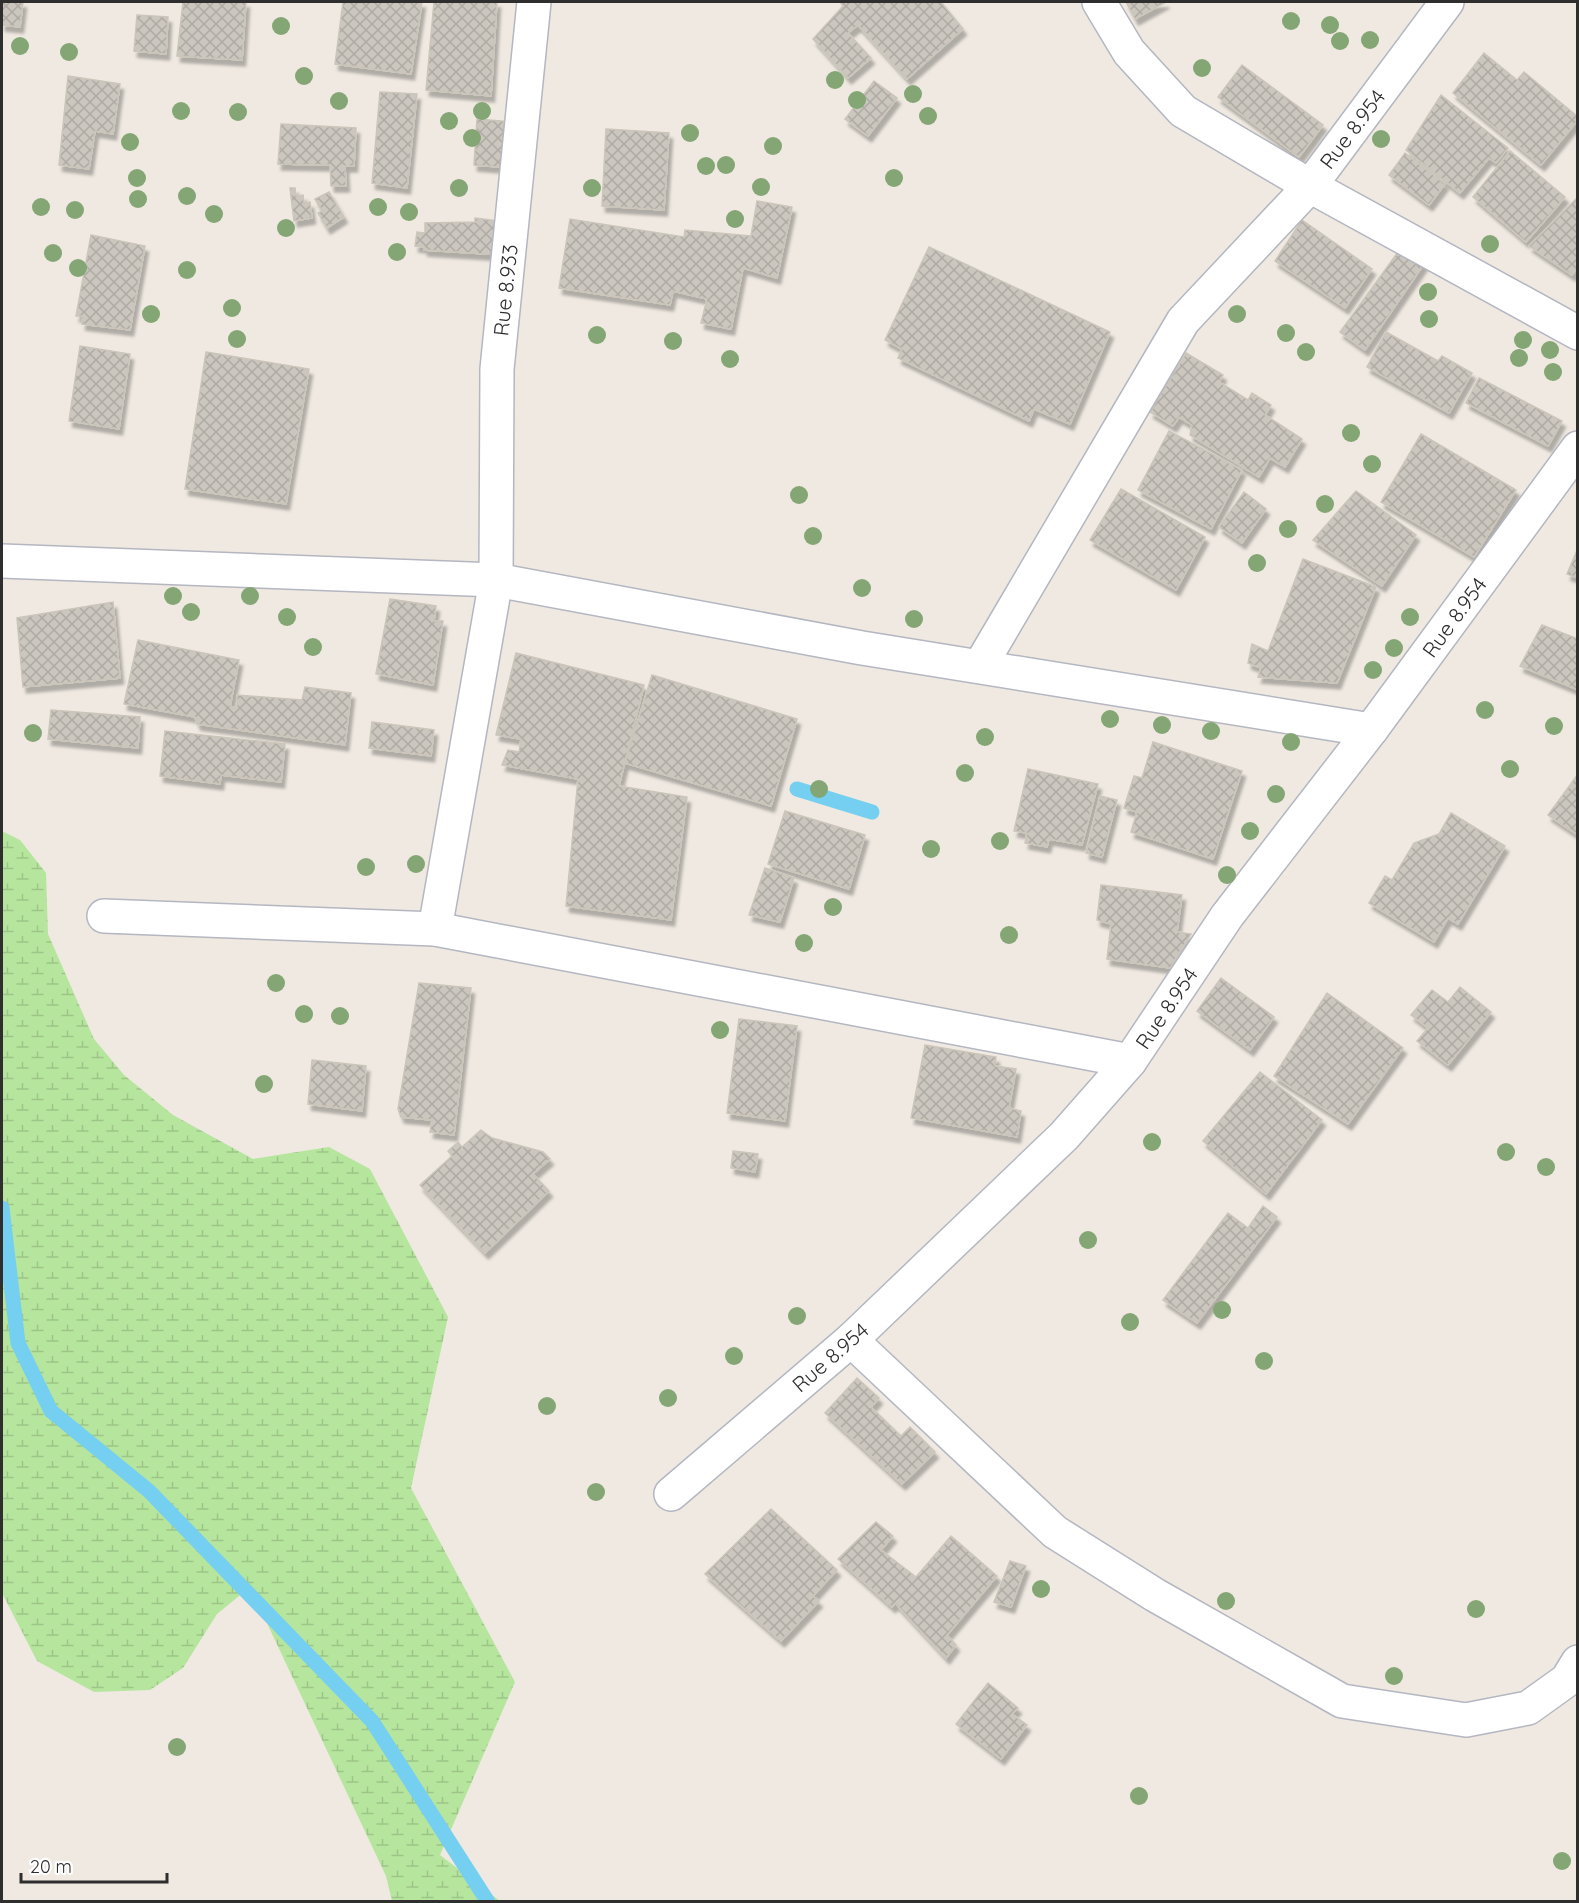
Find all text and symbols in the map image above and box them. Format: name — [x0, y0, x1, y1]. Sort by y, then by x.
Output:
street label: Rue 8.954 — [1314, 84, 1390, 174]
street label: Rue 8.933 — [487, 243, 523, 337]
street label: Rue 8.954 — [1416, 572, 1492, 662]
street label: Rue 8.954 — [1129, 962, 1203, 1054]
street label: Rue 8.954 — [786, 1317, 874, 1397]
scale bar — [21, 1846, 166, 1884]
text: 20 m — [30, 1855, 72, 1878]

